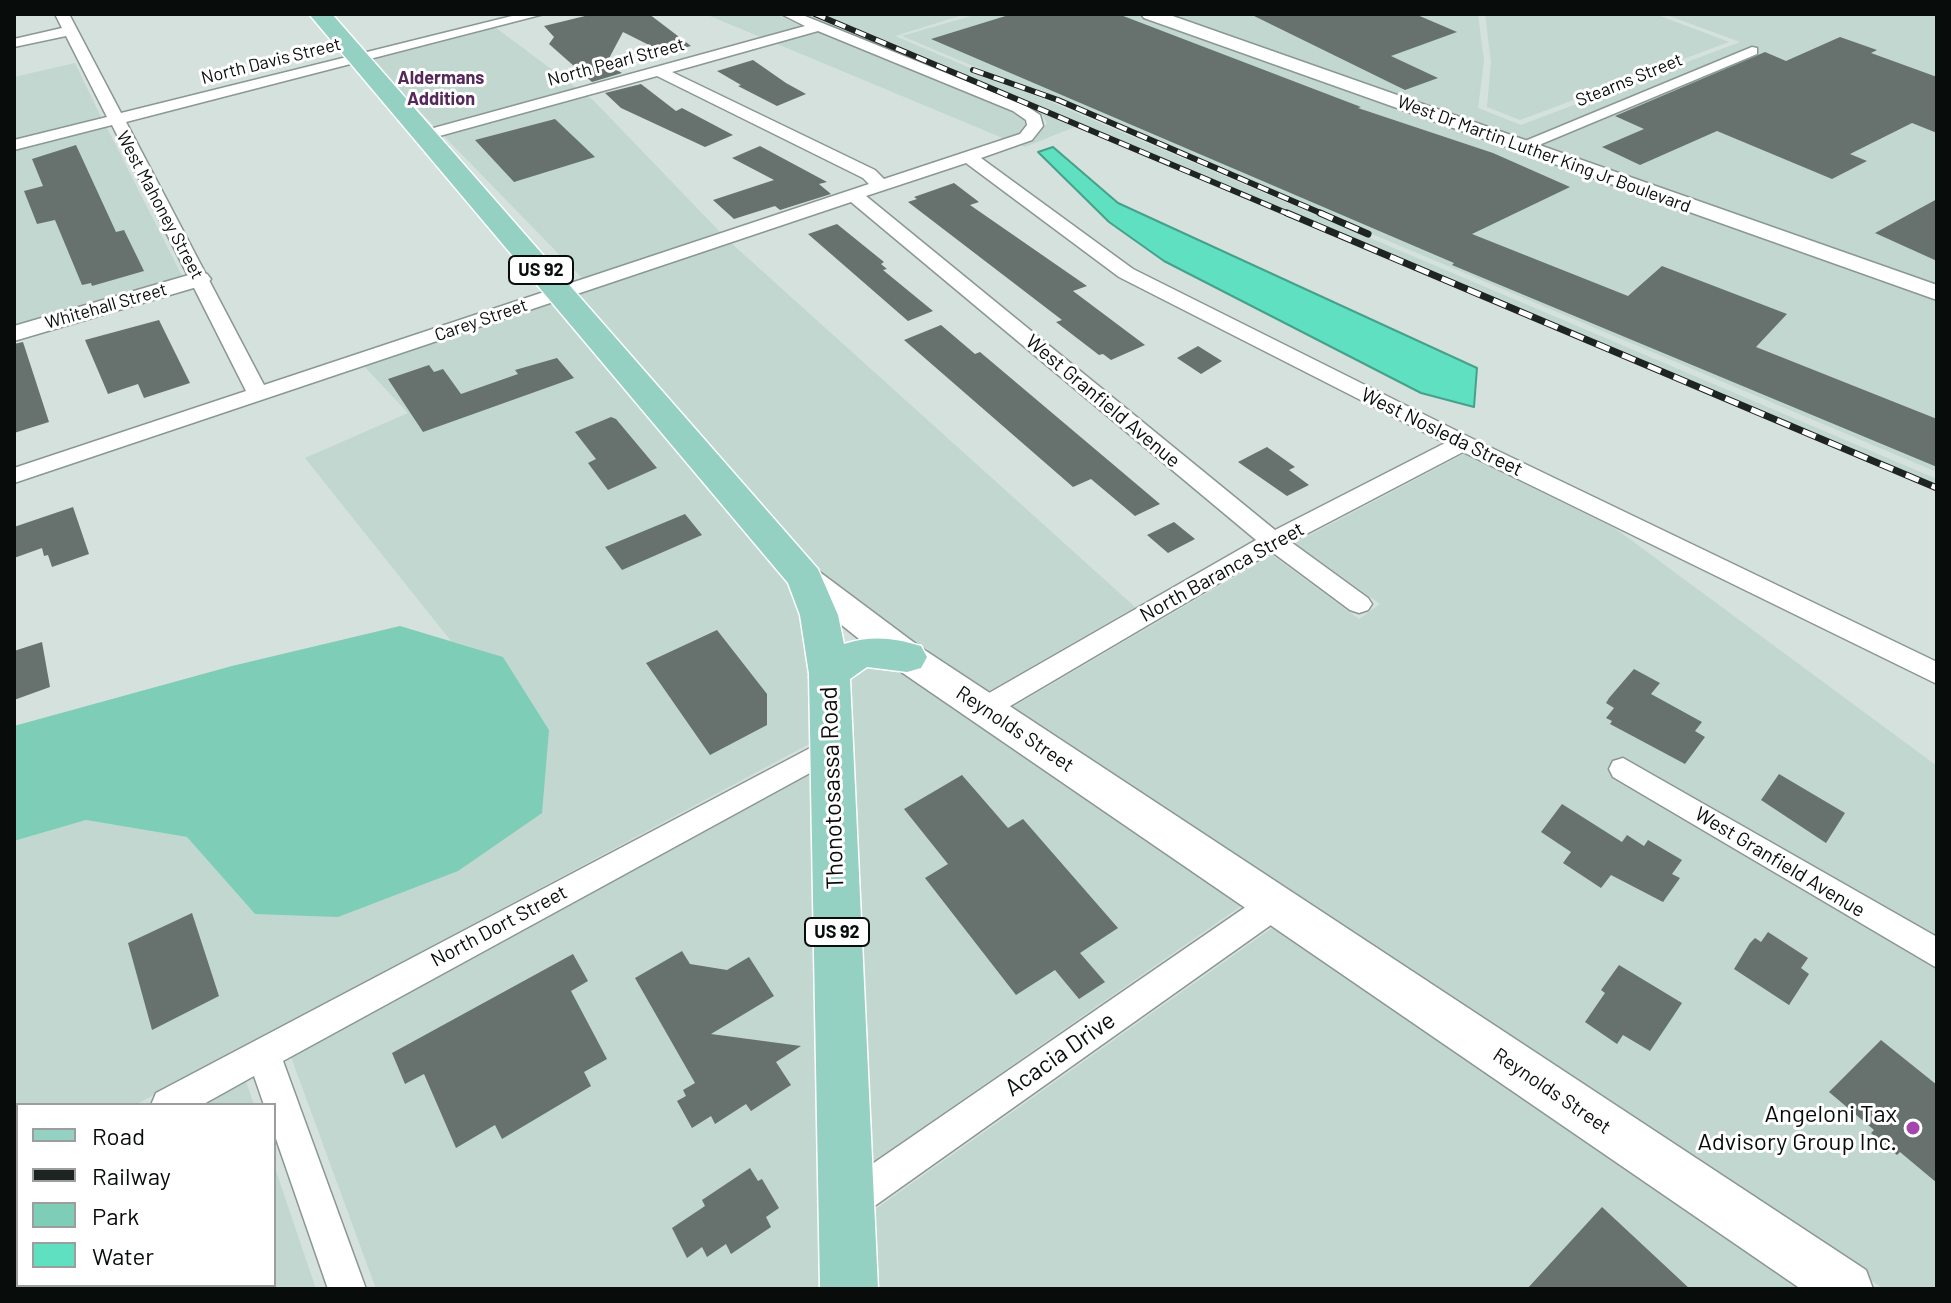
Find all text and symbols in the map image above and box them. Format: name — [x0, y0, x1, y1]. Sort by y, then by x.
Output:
street label: North Davis Street — [199, 33, 343, 89]
street label: North Pearl Street — [545, 33, 687, 91]
street label: Stearns Street — [1572, 49, 1686, 111]
district label: Aldermans Addition — [398, 67, 484, 110]
street label: West Dr Martin Luther King Jr Boulevard — [1394, 91, 1694, 217]
street label: West Mahoney Street — [112, 127, 208, 283]
road number: US 92 — [509, 256, 573, 284]
street label: Whitehall Street — [43, 278, 169, 334]
street label: Carey Street — [432, 294, 530, 346]
street label: West Granfield Avenue — [1021, 329, 1185, 473]
street label: West Nosleda Street — [1357, 382, 1527, 482]
street label: North Baranca Street — [1136, 517, 1308, 627]
street label: Reynolds Street — [951, 681, 1079, 777]
street label: Thonotosassa Road — [814, 686, 850, 890]
street label: West Granfield Avenue — [1690, 802, 1870, 922]
street label: North Dort Street — [427, 880, 571, 972]
road number: US 92 — [805, 918, 869, 946]
street label: Acacia Drive — [999, 1005, 1121, 1103]
street label: Reynolds Street — [1488, 1043, 1616, 1139]
place label: Angeloni Tax Advisory Group Inc. — [1697, 1100, 1897, 1156]
legend — [16, 1103, 276, 1287]
marker: Angeloni Tax Advisory Group Inc. — [1904, 1119, 1922, 1137]
text: Road — [92, 1121, 145, 1150]
text: Railway — [92, 1161, 171, 1190]
text: Park — [92, 1201, 139, 1230]
text: Water — [92, 1241, 154, 1270]

